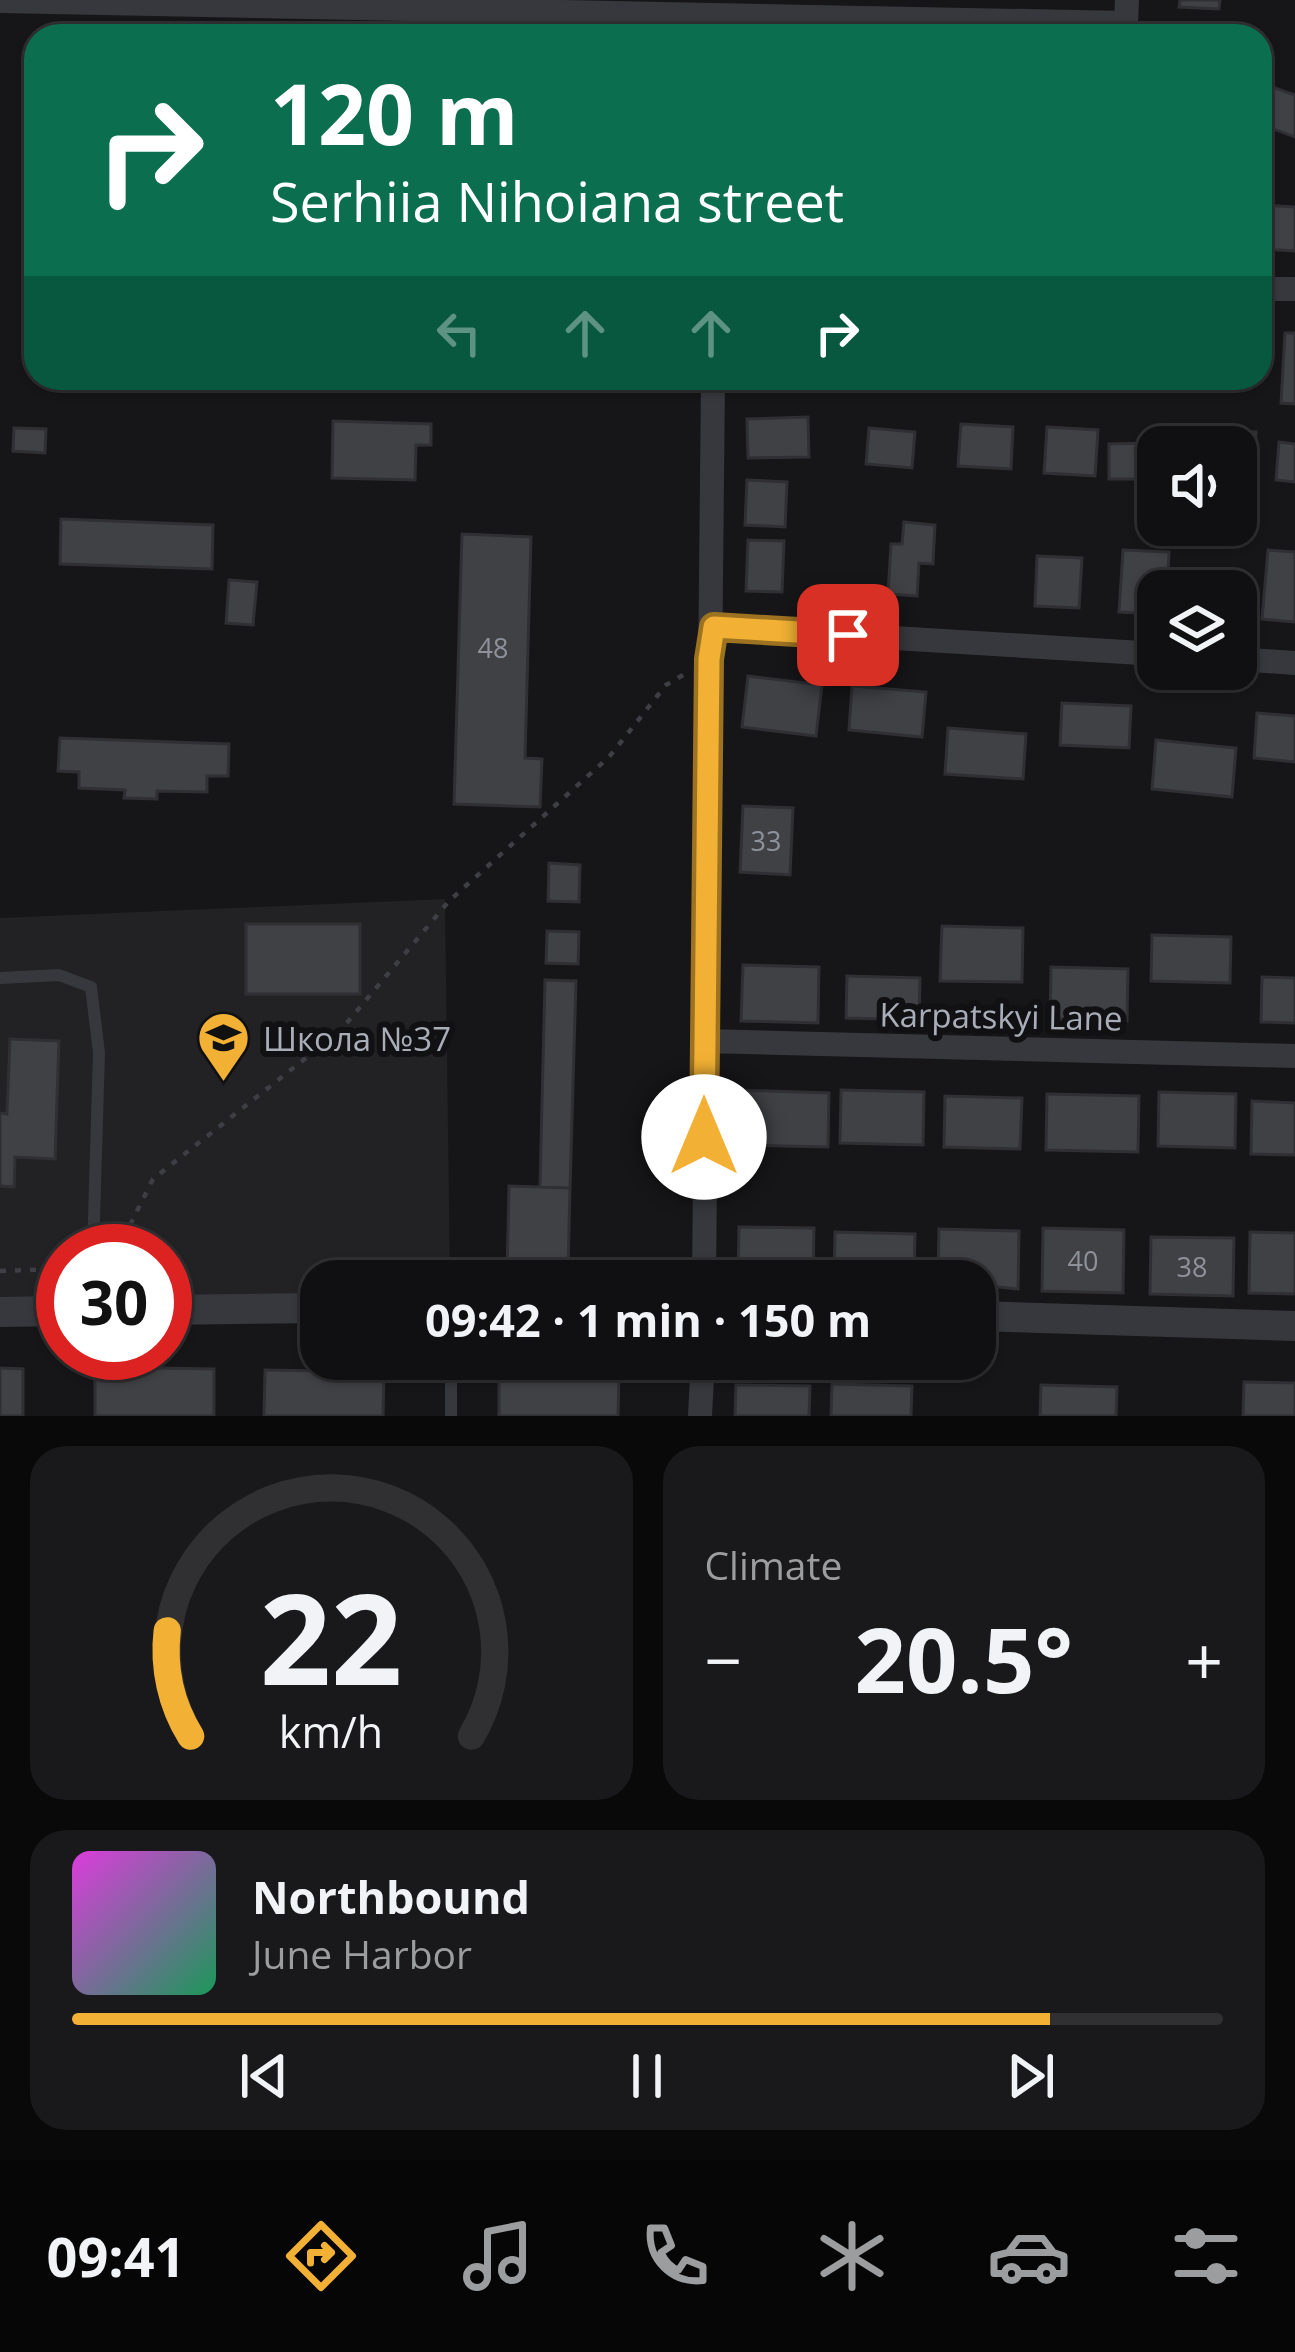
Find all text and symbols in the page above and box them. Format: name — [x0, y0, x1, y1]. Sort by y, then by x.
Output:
text: 120 m — [270, 55, 518, 170]
icon: right — [72, 72, 228, 228]
text: Serhiia Nihoiana street — [270, 164, 844, 238]
icon: left — [426, 300, 492, 366]
icon: ahead — [552, 300, 618, 366]
icon: ahead — [678, 300, 744, 366]
icon: right — [804, 300, 870, 366]
map controls — [1137, 426, 1257, 690]
button: sound — [1137, 426, 1257, 546]
button: layers — [1137, 570, 1257, 690]
pin — [797, 584, 899, 686]
icon: arrive — [815, 602, 881, 668]
house number: 48 — [478, 629, 508, 666]
house number: 33 — [751, 822, 781, 859]
street label: Karpatskyi Lane — [879, 991, 1123, 1041]
school or university icon: Школа №37 — [196, 1010, 252, 1084]
place label: Школа №37 — [263, 1016, 451, 1061]
position arrow — [641, 1074, 767, 1200]
speed limit sign: 30 — [36, 1224, 192, 1380]
house number: 40 — [1068, 1242, 1098, 1279]
house number: 38 — [1177, 1248, 1207, 1285]
text: 09:42 · 1 min · 150 m — [425, 1289, 871, 1350]
text: Climate — [705, 1538, 842, 1591]
text: 22 — [260, 1552, 403, 1722]
text: 20.5° — [854, 1597, 1073, 1719]
text: − — [705, 1614, 742, 1704]
text: + — [1185, 1614, 1223, 1704]
text: km/h — [279, 1702, 383, 1761]
text: Northbound — [252, 1866, 530, 1927]
text: June Harbor — [252, 1927, 472, 1980]
icon: previous — [231, 2043, 297, 2109]
icon: pause — [614, 2043, 680, 2109]
icon: next — [998, 2043, 1064, 2109]
icon: directions — [279, 2214, 363, 2298]
icon: music — [456, 2214, 540, 2298]
icon: phone — [633, 2214, 717, 2298]
icon: climate — [810, 2214, 894, 2298]
icon: car — [987, 2214, 1071, 2298]
icon: filters — [1164, 2214, 1248, 2298]
text: 09:41 — [47, 2219, 185, 2293]

